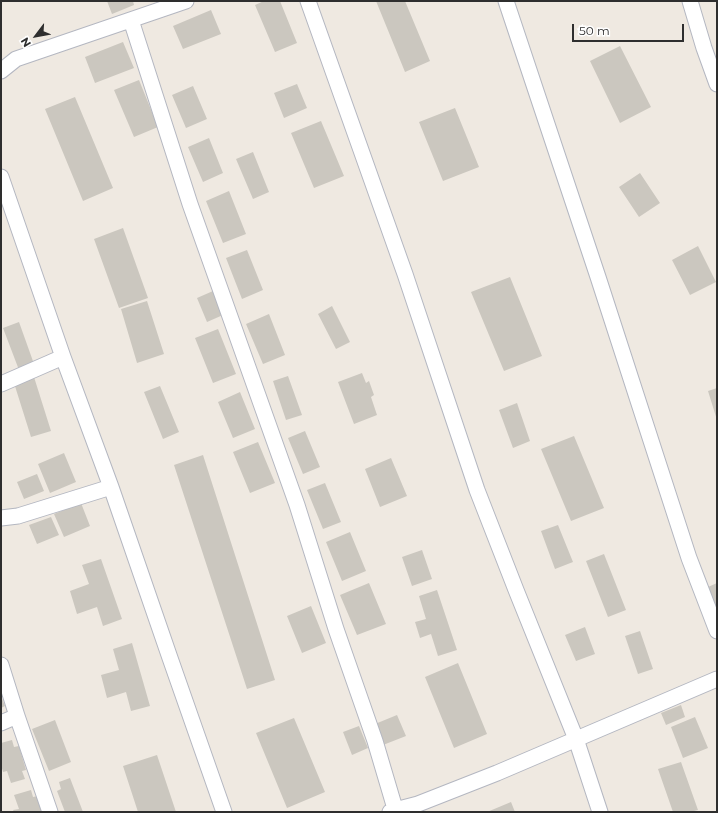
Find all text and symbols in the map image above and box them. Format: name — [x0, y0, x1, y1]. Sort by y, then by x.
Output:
north arrow — [16, 16, 56, 56]
scale bar — [574, 16, 686, 42]
text: 50 m — [579, 23, 610, 38]
text: N — [18, 35, 34, 50]

